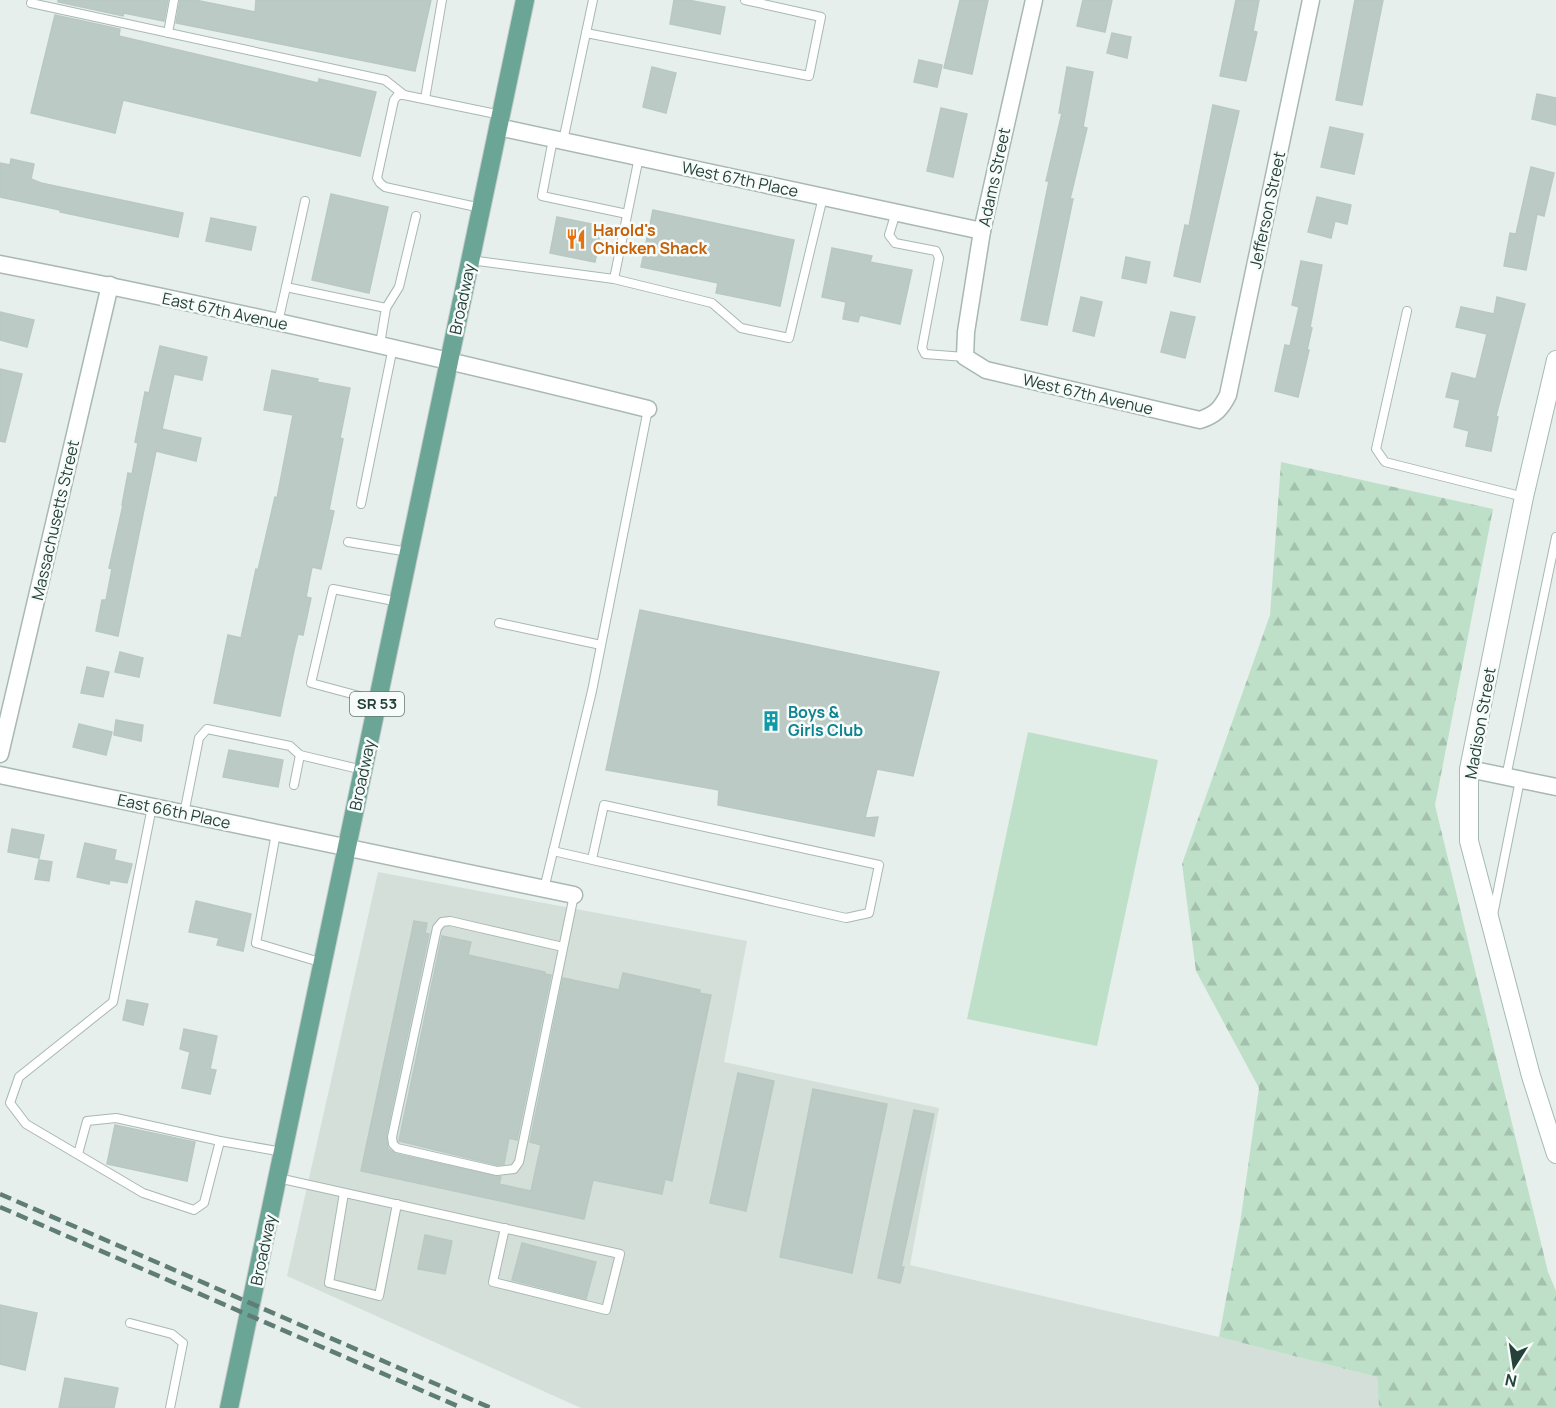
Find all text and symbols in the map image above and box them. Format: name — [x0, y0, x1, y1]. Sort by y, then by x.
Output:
street label: Adams Street — [973, 125, 1015, 229]
street label: Jefferson Street — [1244, 149, 1290, 271]
street label: West 67th Place — [680, 156, 800, 202]
place label: Harold's Chicken Shack — [593, 219, 708, 259]
restaurant icon: Harold's Chicken Shack — [564, 227, 588, 251]
street label: Broadway — [444, 261, 480, 336]
street label: East 67th Avenue — [160, 287, 290, 335]
street label: West 67th Avenue — [1021, 368, 1155, 420]
street label: Massachusetts Street — [26, 438, 84, 602]
street label: Madison Street — [1459, 665, 1501, 781]
road number: SR 53 — [350, 692, 404, 716]
place label: Boys & Girls Club — [788, 701, 863, 741]
building icon: Boys & Girls Club — [759, 709, 783, 733]
street label: Broadway — [344, 737, 380, 812]
street label: East 66th Place — [115, 788, 233, 834]
street label: Broadway — [245, 1212, 281, 1287]
north arrow — [1484, 1336, 1544, 1396]
text: N — [1503, 1369, 1519, 1393]

